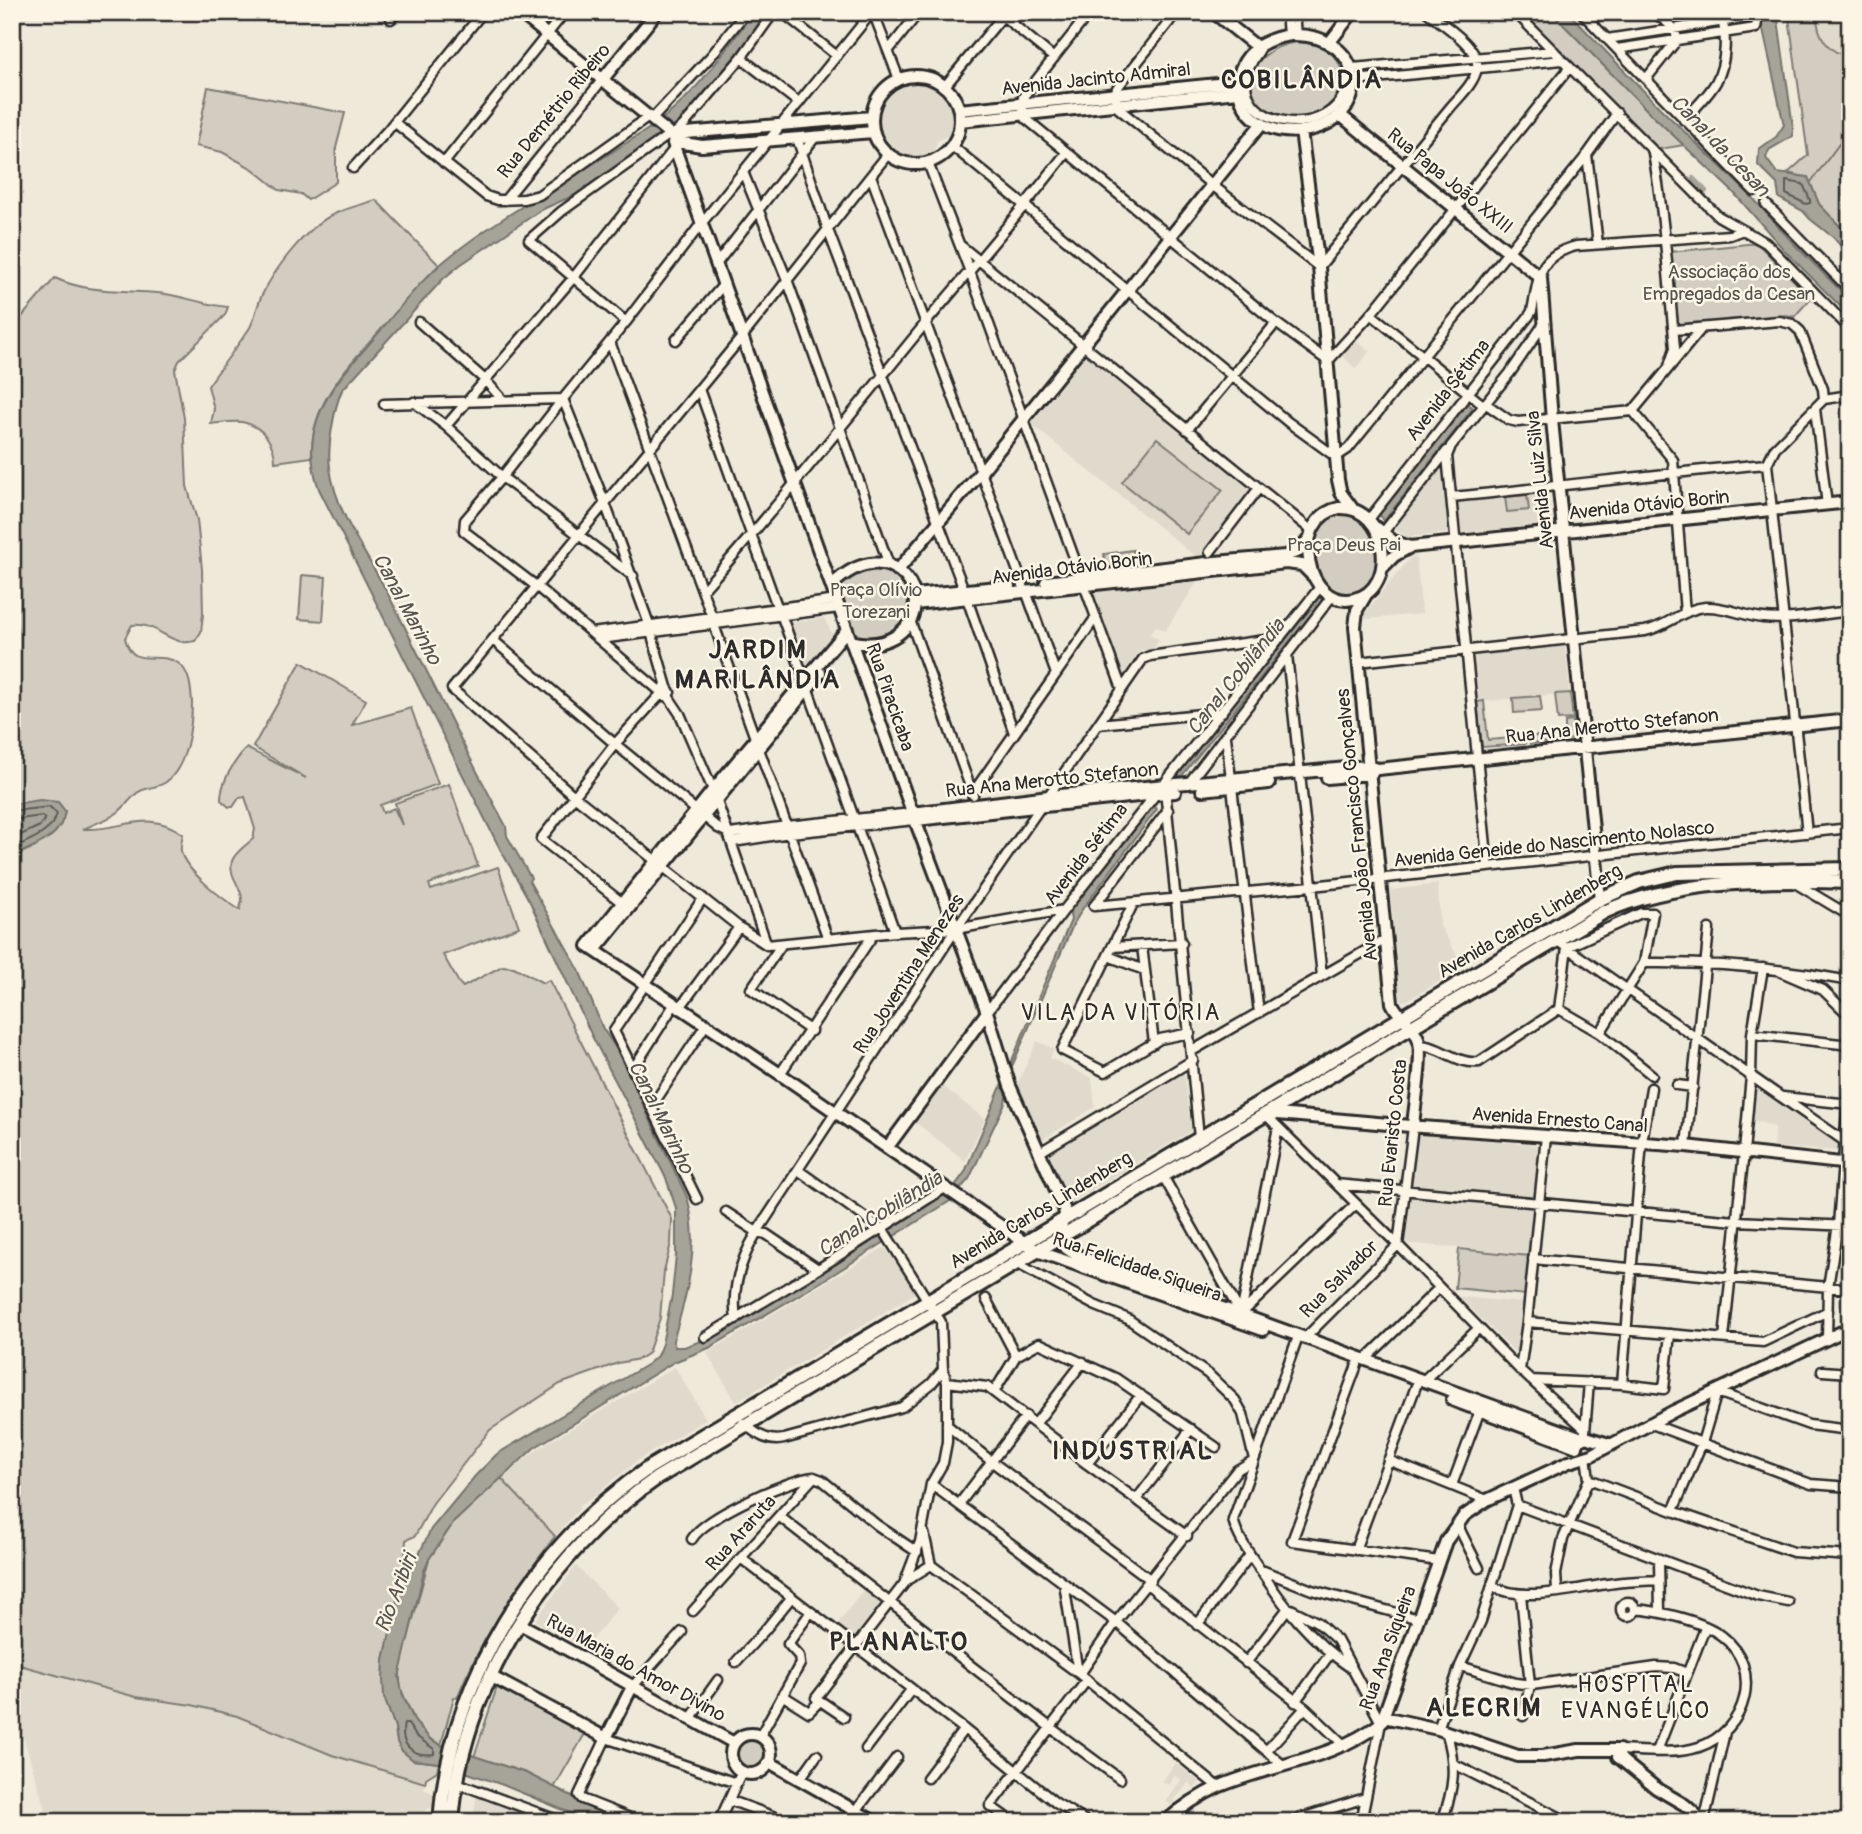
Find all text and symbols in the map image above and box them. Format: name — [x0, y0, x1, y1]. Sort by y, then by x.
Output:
street label: Rua Demétrio Ribeiro — [492, 39, 616, 183]
street label: Avenida Jacinto Admiral — [1000, 57, 1192, 101]
district label: COBILÂNDIA — [1221, 64, 1383, 96]
water label: Canal da Cesan — [1665, 89, 1776, 204]
street label: Rua Papa João XXIII — [1382, 123, 1518, 239]
park label: Associação dos Empregados da Cesan — [1643, 260, 1815, 306]
street label: Avenida Sétima — [1401, 334, 1495, 446]
street label: Avenida Luiz Silva — [1521, 409, 1559, 550]
street label: Avenida Otávio Borin — [1567, 485, 1731, 525]
park label: Praça Deus Pai — [1287, 533, 1401, 557]
street label: Avenida Otávio Borin — [990, 546, 1154, 590]
water label: Canal Marinho — [366, 549, 448, 671]
park label: Praça Olívio Torezani — [830, 578, 922, 624]
water label: Canal Cobilândia — [1181, 612, 1292, 741]
district label: JARDIM MARILÂNDIA — [675, 634, 841, 696]
street label: Rua Piracicaba — [860, 640, 920, 754]
street label: Avenida João Francisco Gonçalves — [1331, 687, 1383, 963]
street label: Rua Ana Merotto Stefanon — [1504, 703, 1720, 749]
street label: Rua Ana Merotto Stefanon — [944, 757, 1160, 803]
street label: Avenida Sétima — [1039, 798, 1133, 910]
street label: Avenida Geneide do Nascimento Nolasco — [1392, 815, 1716, 873]
street label: Avenida Carlos Lindenberg — [1434, 858, 1626, 984]
street label: Rua Joventina Menezes — [848, 889, 970, 1059]
district label: VILA DA VITÓRIA — [1021, 997, 1221, 1027]
water label: Canal Marinho — [622, 1056, 701, 1179]
street label: Rua Evaristo Costa — [1373, 1058, 1413, 1208]
street label: Avenida Ernesto Canal — [1471, 1102, 1649, 1138]
street label: Avenida Carlos Lindenberg — [945, 1146, 1137, 1274]
water label: Canal Cobilândia — [813, 1164, 948, 1263]
street label: Rua Felicidade Siqueira — [1049, 1227, 1225, 1307]
street label: Rua Salvador — [1295, 1235, 1383, 1323]
district label: INDUSTRIAL — [1052, 1435, 1214, 1467]
street label: Rua Araruta — [701, 1490, 782, 1576]
water label: Rio Aribiri — [369, 1547, 424, 1636]
street label: Rua Ana Siqueira — [1354, 1582, 1422, 1714]
street label: Rua Maria do Amor Divino — [542, 1609, 730, 1727]
district label: PLANALTO — [829, 1626, 969, 1658]
district label: HOSPITAL EVANGÉLICO — [1561, 1670, 1711, 1725]
district label: ALECRIM — [1426, 1692, 1542, 1724]

